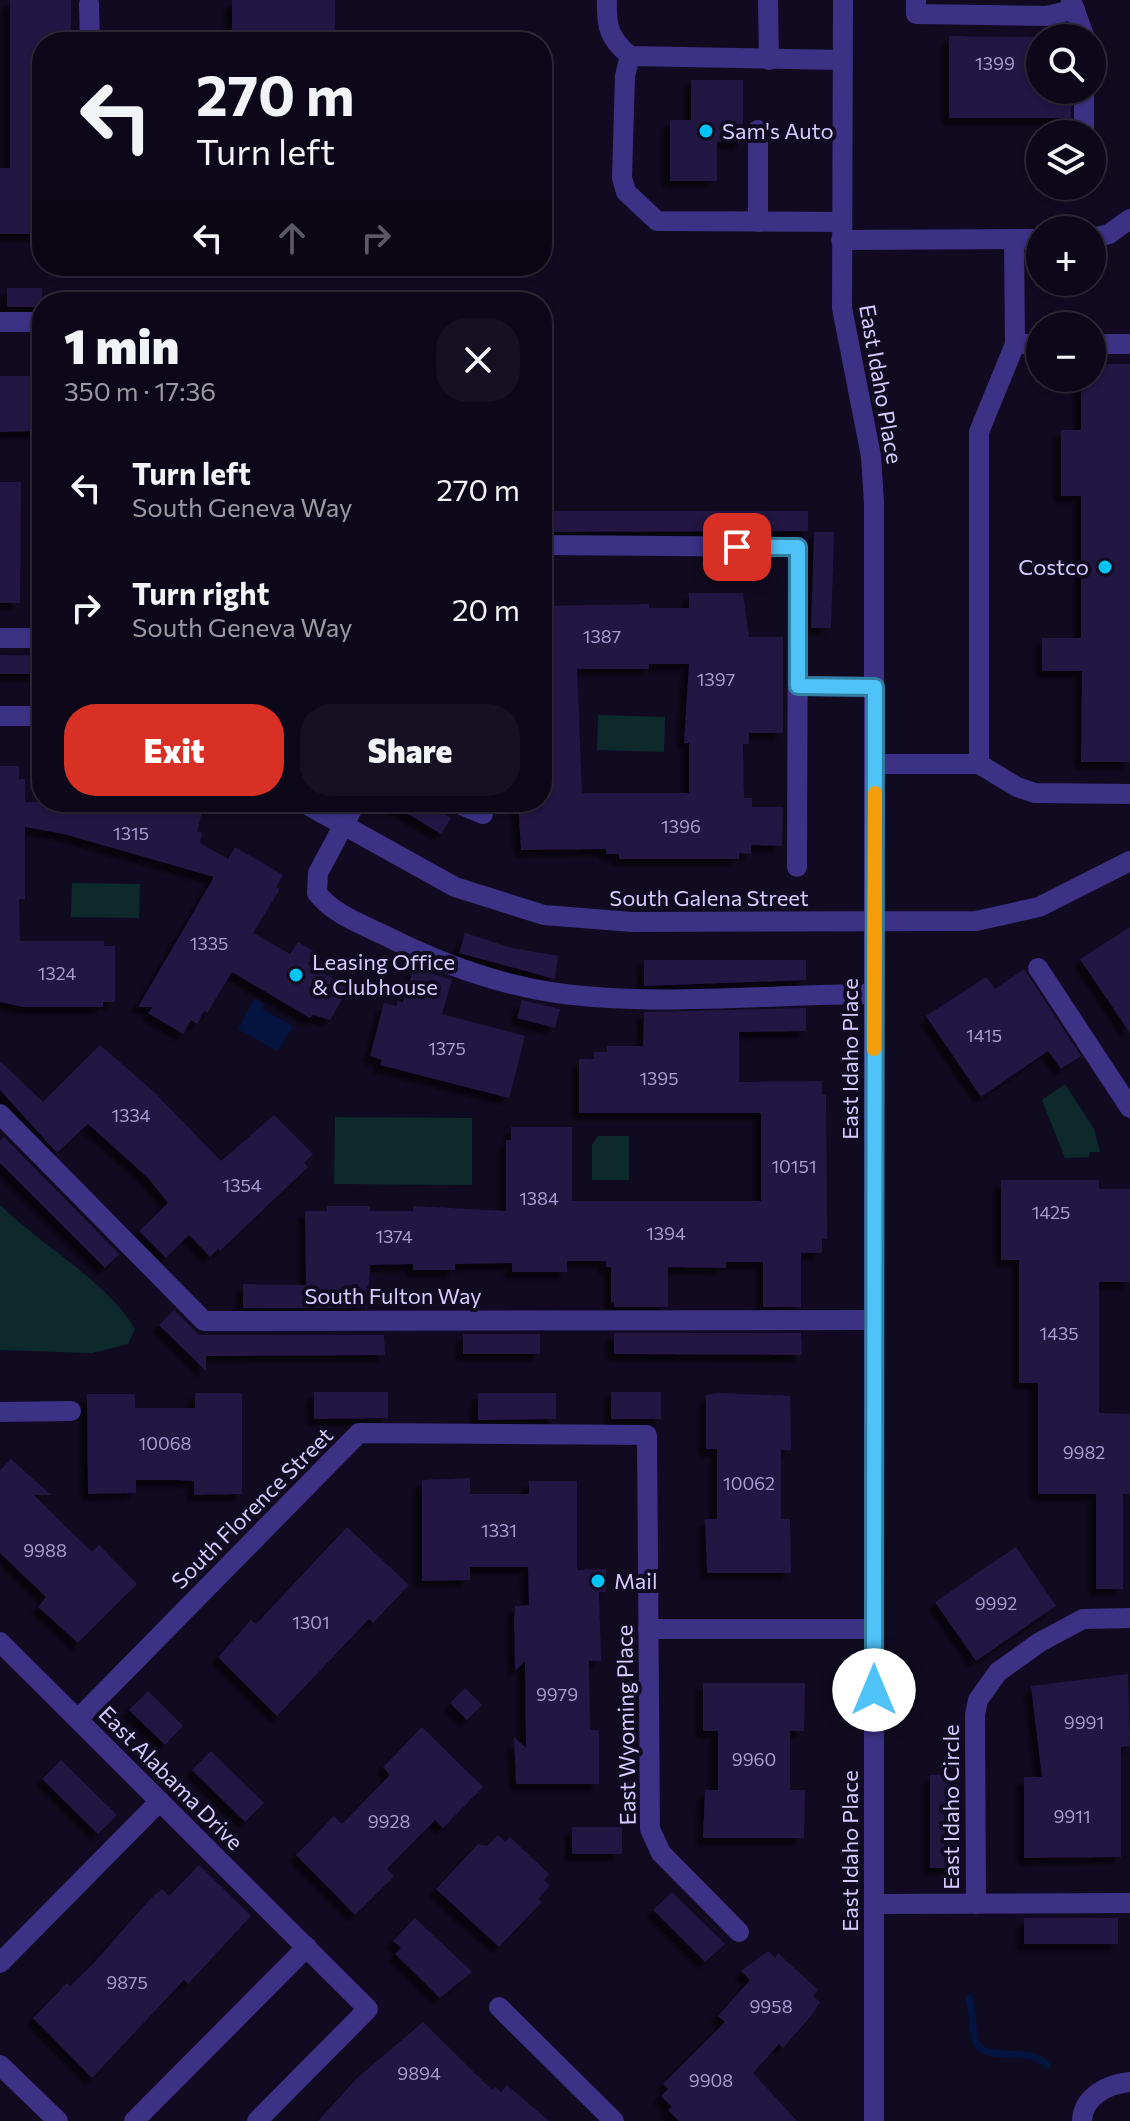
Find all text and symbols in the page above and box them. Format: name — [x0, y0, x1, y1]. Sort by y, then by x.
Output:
map controls — [1026, 24, 1106, 392]
button: search — [1026, 24, 1106, 104]
house number: 1399 — [975, 52, 1015, 74]
text: 270 m — [196, 59, 355, 128]
icon: left — [64, 64, 168, 168]
place label: Sam's Auto — [722, 117, 834, 144]
button: layers — [1026, 120, 1106, 200]
marker: Sam's Auto — [697, 122, 715, 140]
text: Turn left — [196, 128, 335, 172]
icon: left — [186, 216, 230, 260]
icon: ahead — [270, 216, 314, 260]
icon: right — [354, 216, 398, 260]
button: + — [1026, 216, 1106, 296]
street label: East Idaho Place — [854, 302, 909, 466]
button: − — [1026, 312, 1106, 392]
text: 1 min — [64, 315, 179, 374]
button: close — [436, 318, 520, 402]
text: 350 m · 17:36 — [64, 375, 216, 406]
text: Turn left — [132, 454, 251, 491]
icon: left — [64, 466, 108, 510]
text: 270 m — [436, 470, 520, 507]
text: South Geneva Way — [132, 491, 352, 522]
pin — [703, 513, 771, 581]
icon: arrive — [715, 525, 759, 569]
place label: Costco — [1018, 553, 1089, 580]
marker: Costco — [1096, 558, 1114, 576]
text: Turn right — [132, 574, 269, 611]
icon: right — [64, 586, 108, 630]
text: 20 m — [452, 590, 520, 627]
text: South Geneva Way — [132, 611, 352, 642]
house number: 1387 — [583, 625, 621, 647]
house number: 1397 — [697, 668, 735, 690]
button: Exit — [64, 704, 284, 796]
button: Share — [300, 704, 520, 796]
house number: 1396 — [661, 815, 701, 837]
house number: 1315 — [113, 822, 149, 844]
street label: South Galena Street — [609, 884, 809, 911]
house number: 1335 — [190, 932, 228, 954]
place label: Leasing Office & Clubhouse — [312, 948, 455, 1000]
house number: 1324 — [38, 962, 76, 984]
marker: Leasing Office & Clubhouse — [287, 966, 305, 984]
street label: East Idaho Place — [836, 978, 863, 1140]
house number: 1415 — [966, 1024, 1002, 1046]
house number: 1375 — [428, 1037, 466, 1059]
house number: 1395 — [639, 1067, 679, 1089]
house number: 1334 — [112, 1104, 151, 1126]
house number: 10151 — [771, 1155, 817, 1177]
house number: 1354 — [222, 1174, 262, 1196]
house number: 1384 — [519, 1187, 559, 1209]
house number: 1425 — [1032, 1201, 1070, 1223]
house number: 1394 — [646, 1222, 686, 1244]
house number: 1374 — [375, 1225, 413, 1247]
street label: South Fulton Way — [304, 1282, 482, 1309]
house number: 1435 — [1039, 1322, 1079, 1344]
street label: South Florence Street — [165, 1421, 338, 1594]
house number: 10068 — [138, 1432, 192, 1454]
house number: 9982 — [1063, 1441, 1105, 1463]
house number: 10062 — [723, 1472, 775, 1494]
house number: 1331 — [481, 1519, 517, 1541]
house number: 9988 — [23, 1539, 67, 1561]
place label: Mail — [614, 1567, 658, 1594]
marker: Mail — [589, 1572, 607, 1590]
house number: 9992 — [975, 1592, 1017, 1614]
house number: 1301 — [292, 1611, 330, 1633]
street label: East Wyoming Place — [610, 1624, 641, 1826]
position arrow — [832, 1648, 916, 1732]
house number: 9979 — [536, 1683, 578, 1705]
street label: East Alabama Drive — [94, 1700, 249, 1855]
house number: 9991 — [1064, 1711, 1104, 1733]
street label: East Idaho Circle — [937, 1724, 964, 1890]
house number: 9960 — [732, 1748, 776, 1770]
street label: East Idaho Place — [836, 1770, 863, 1932]
house number: 9911 — [1053, 1805, 1091, 1827]
house number: 9928 — [368, 1810, 410, 1832]
house number: 9875 — [106, 1971, 148, 1993]
house number: 9958 — [749, 1995, 793, 2017]
house number: 9894 — [397, 2062, 441, 2084]
house number: 9908 — [689, 2069, 733, 2091]

